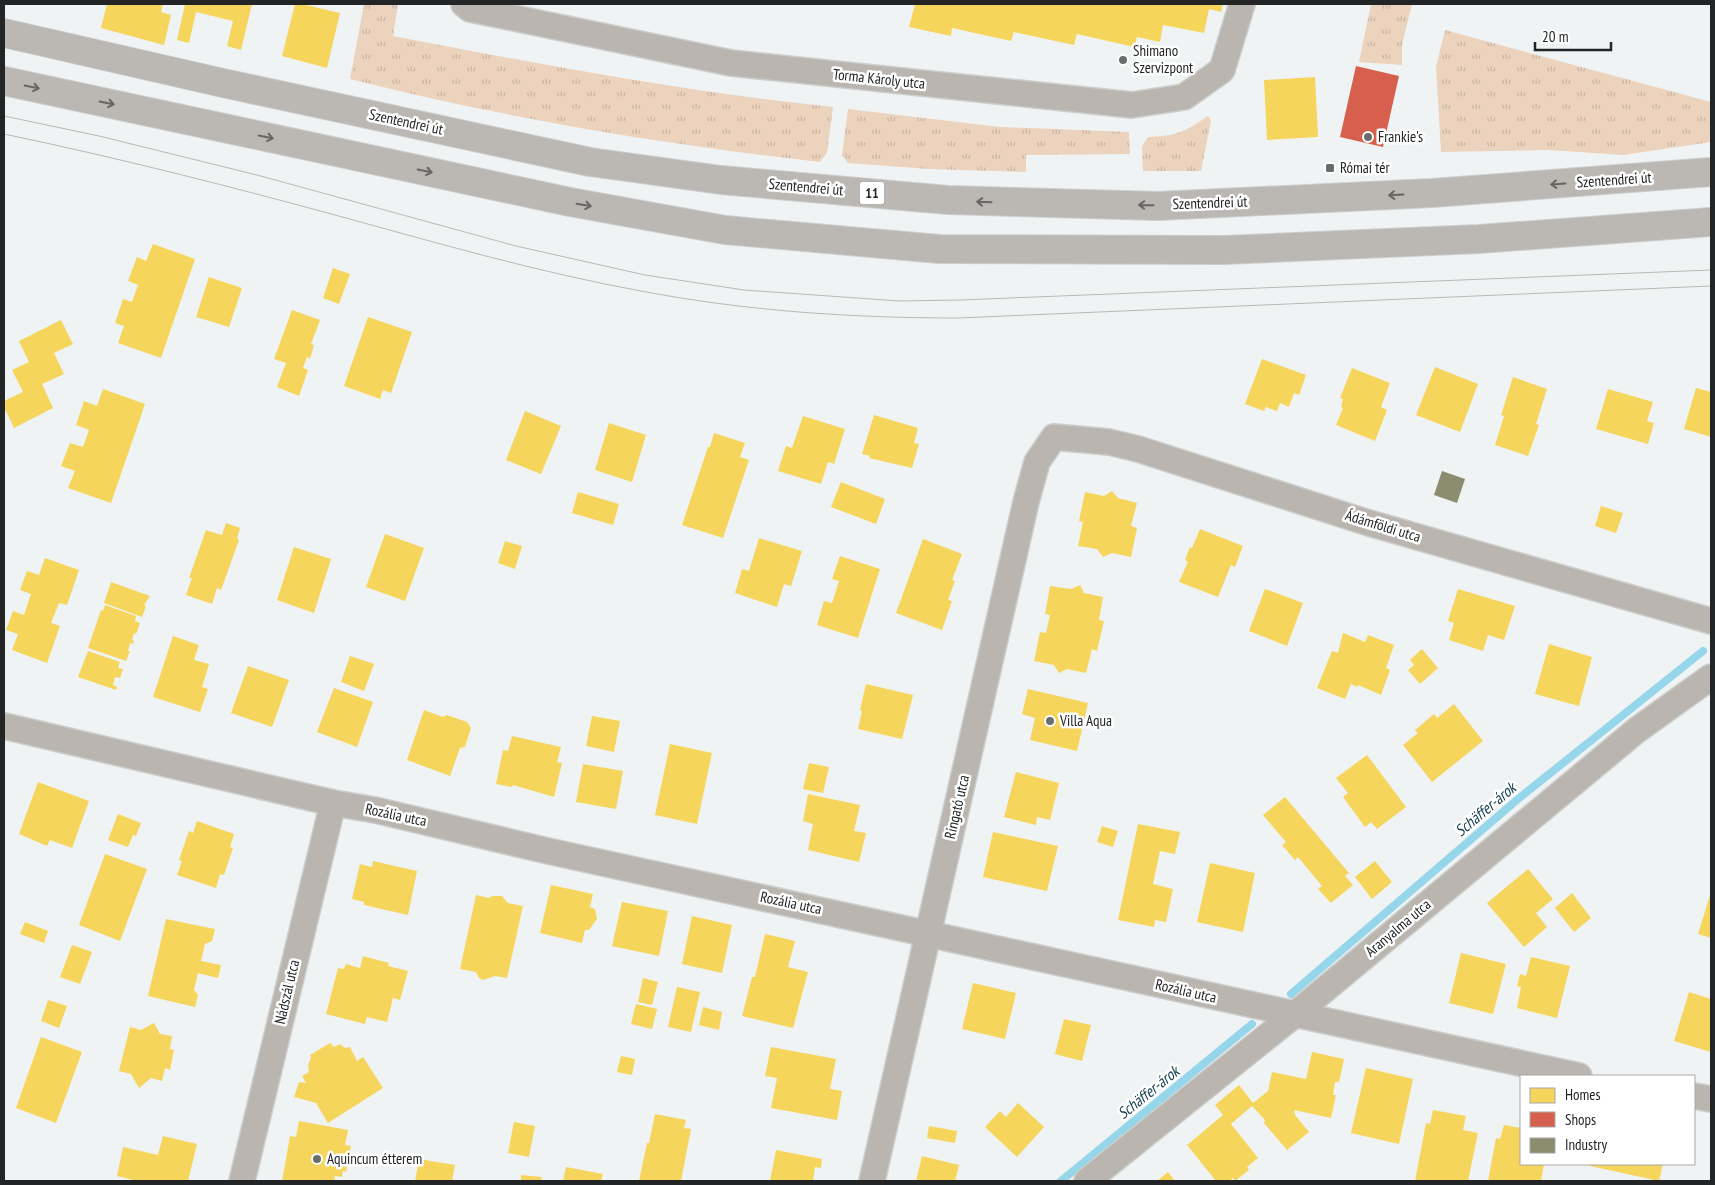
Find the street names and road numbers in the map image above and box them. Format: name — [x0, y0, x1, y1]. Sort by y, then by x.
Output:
street label: Torma Károly utca — [832, 64, 926, 93]
street label: Szentendrei út — [367, 104, 445, 139]
street label: Szentendrei út — [1576, 167, 1652, 192]
street label: Szentendrei út — [768, 174, 844, 199]
road number: 11 — [860, 182, 884, 204]
street label: Szentendrei út — [1172, 192, 1248, 213]
street label: Ádámföldi utca — [1343, 505, 1423, 546]
street label: Ringató utca — [940, 773, 973, 841]
street label: Rozália utca — [364, 799, 428, 830]
street label: Rozália utca — [759, 887, 823, 918]
street label: Aranyalma utca — [1361, 895, 1434, 961]
street label: Nádszál utca — [270, 958, 303, 1026]
street label: Rozália utca — [1154, 974, 1219, 1007]

